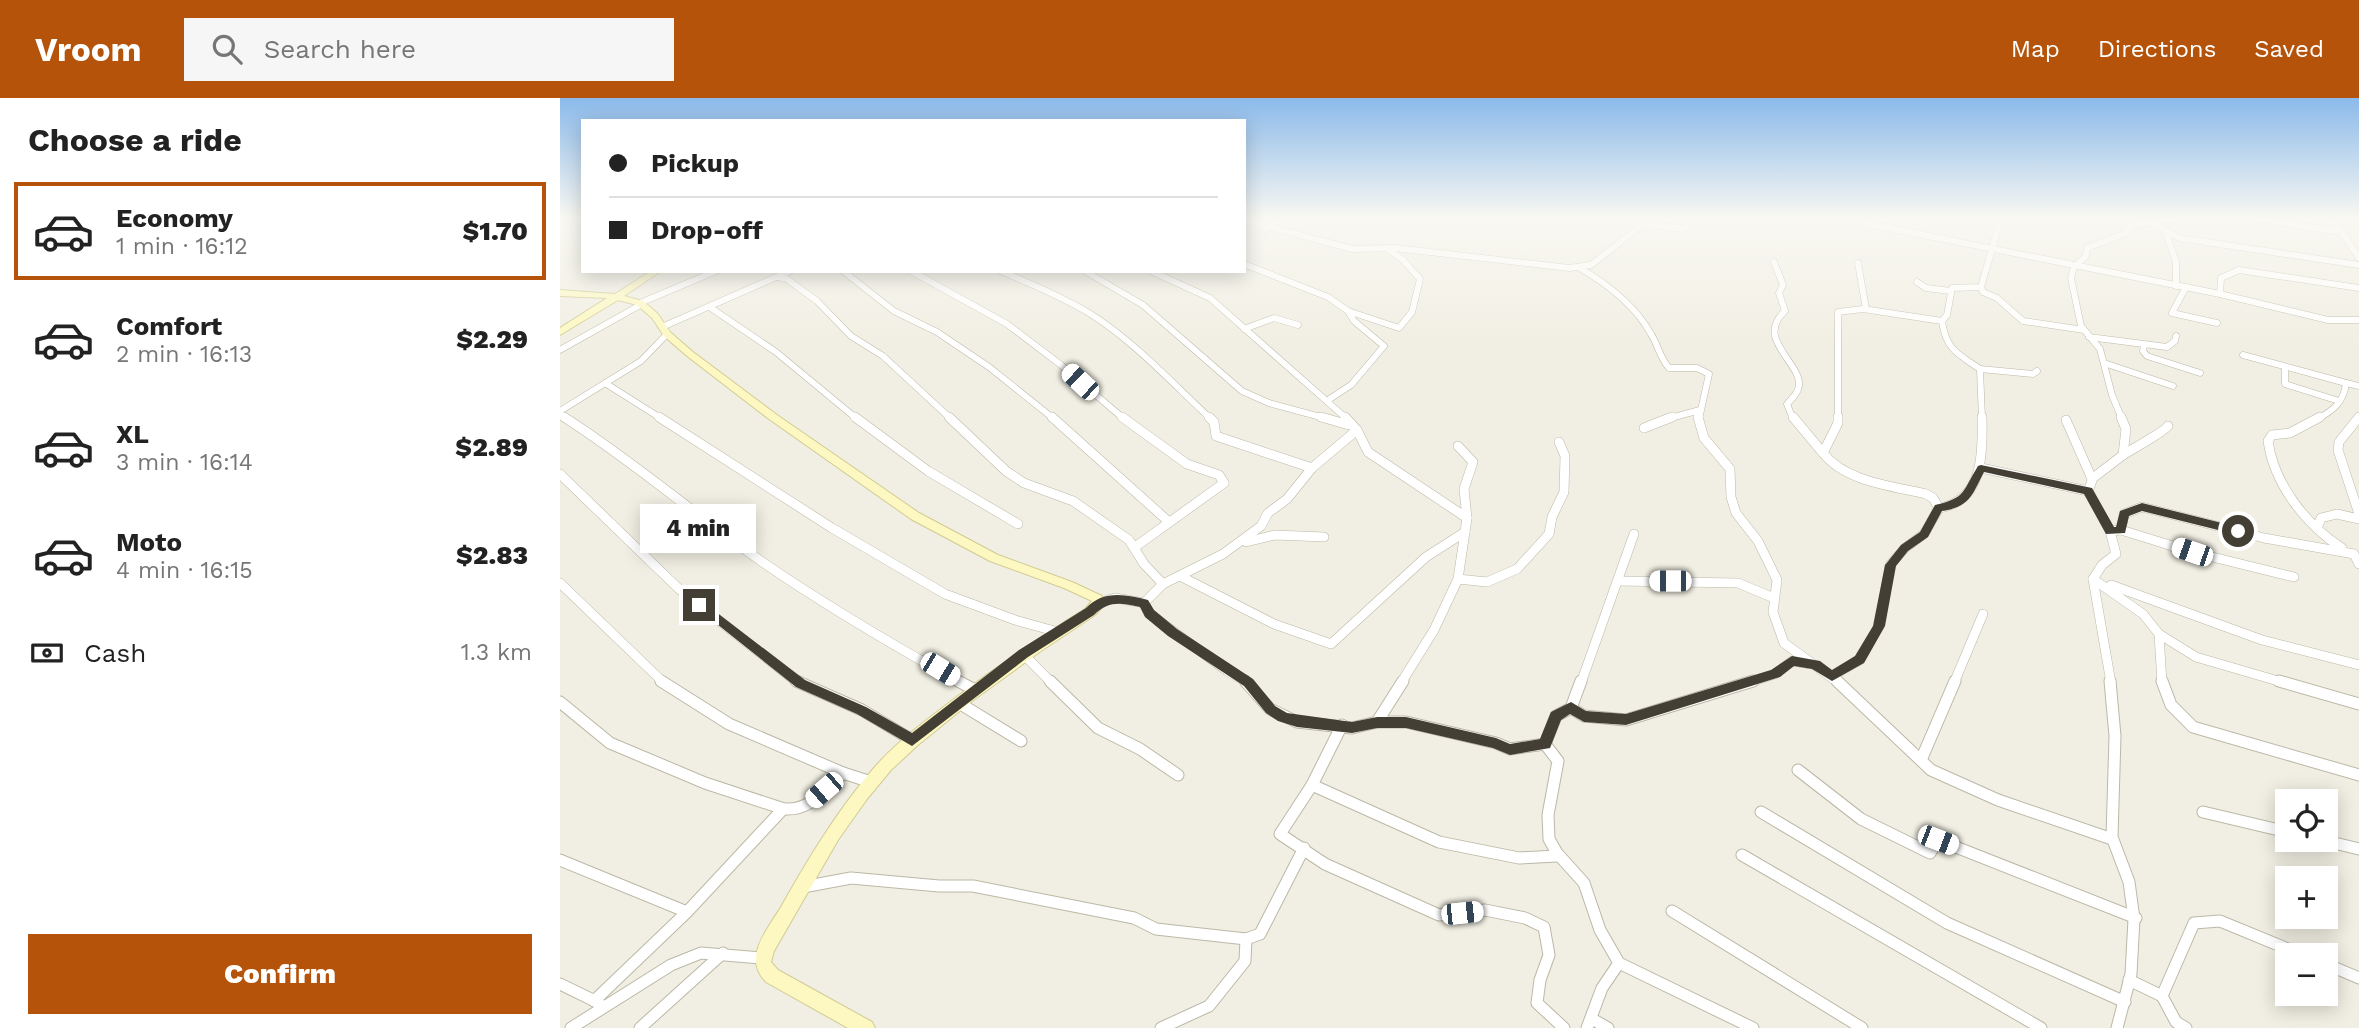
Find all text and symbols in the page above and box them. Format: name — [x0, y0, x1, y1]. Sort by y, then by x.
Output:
search box — [184, 18, 674, 81]
text: Vroom — [35, 30, 142, 69]
icon: search — [208, 30, 246, 68]
text: Search here — [264, 34, 416, 64]
text: Map — [2011, 35, 2060, 63]
text: Directions — [2098, 35, 2216, 63]
text: Saved — [2254, 35, 2324, 63]
text: Choose a ride — [28, 121, 242, 159]
text: Pickup — [651, 148, 739, 178]
icon: car — [32, 200, 95, 263]
text: Economy — [116, 203, 233, 233]
text: Drop-off — [651, 215, 763, 245]
text: $1.70 — [463, 216, 528, 246]
text: 1 min · 16:12 — [116, 233, 248, 260]
icon: car — [32, 308, 95, 371]
text: Comfort — [116, 311, 222, 341]
text: $2.29 — [456, 324, 528, 354]
text: 2 min · 16:13 — [116, 341, 252, 368]
car — [1058, 360, 1103, 404]
icon: car — [32, 416, 95, 479]
text: XL — [116, 419, 149, 449]
text: $2.89 — [455, 432, 528, 462]
text: 3 min · 16:14 — [116, 449, 253, 476]
callout: 4 min — [641, 504, 757, 552]
text: 4 min — [666, 515, 730, 542]
route start — [2222, 515, 2254, 547]
icon: car — [32, 524, 95, 587]
text: Moto — [116, 527, 182, 557]
car — [2169, 535, 2216, 569]
text: $2.83 — [456, 540, 528, 570]
text: 4 min · 16:15 — [116, 557, 253, 584]
car — [1650, 571, 1692, 592]
route end — [683, 589, 715, 621]
icon: cash — [28, 634, 66, 672]
text: Cash — [84, 638, 146, 668]
text: 1.3 km — [461, 639, 532, 666]
car — [917, 649, 964, 689]
car — [802, 768, 847, 812]
map controls — [2275, 789, 2338, 1006]
button: locate — [2275, 789, 2338, 852]
car — [1915, 823, 1962, 857]
button: + — [2275, 866, 2338, 929]
car — [1441, 900, 1484, 926]
button: Confirm — [28, 934, 532, 1014]
button: − — [2275, 943, 2338, 1006]

